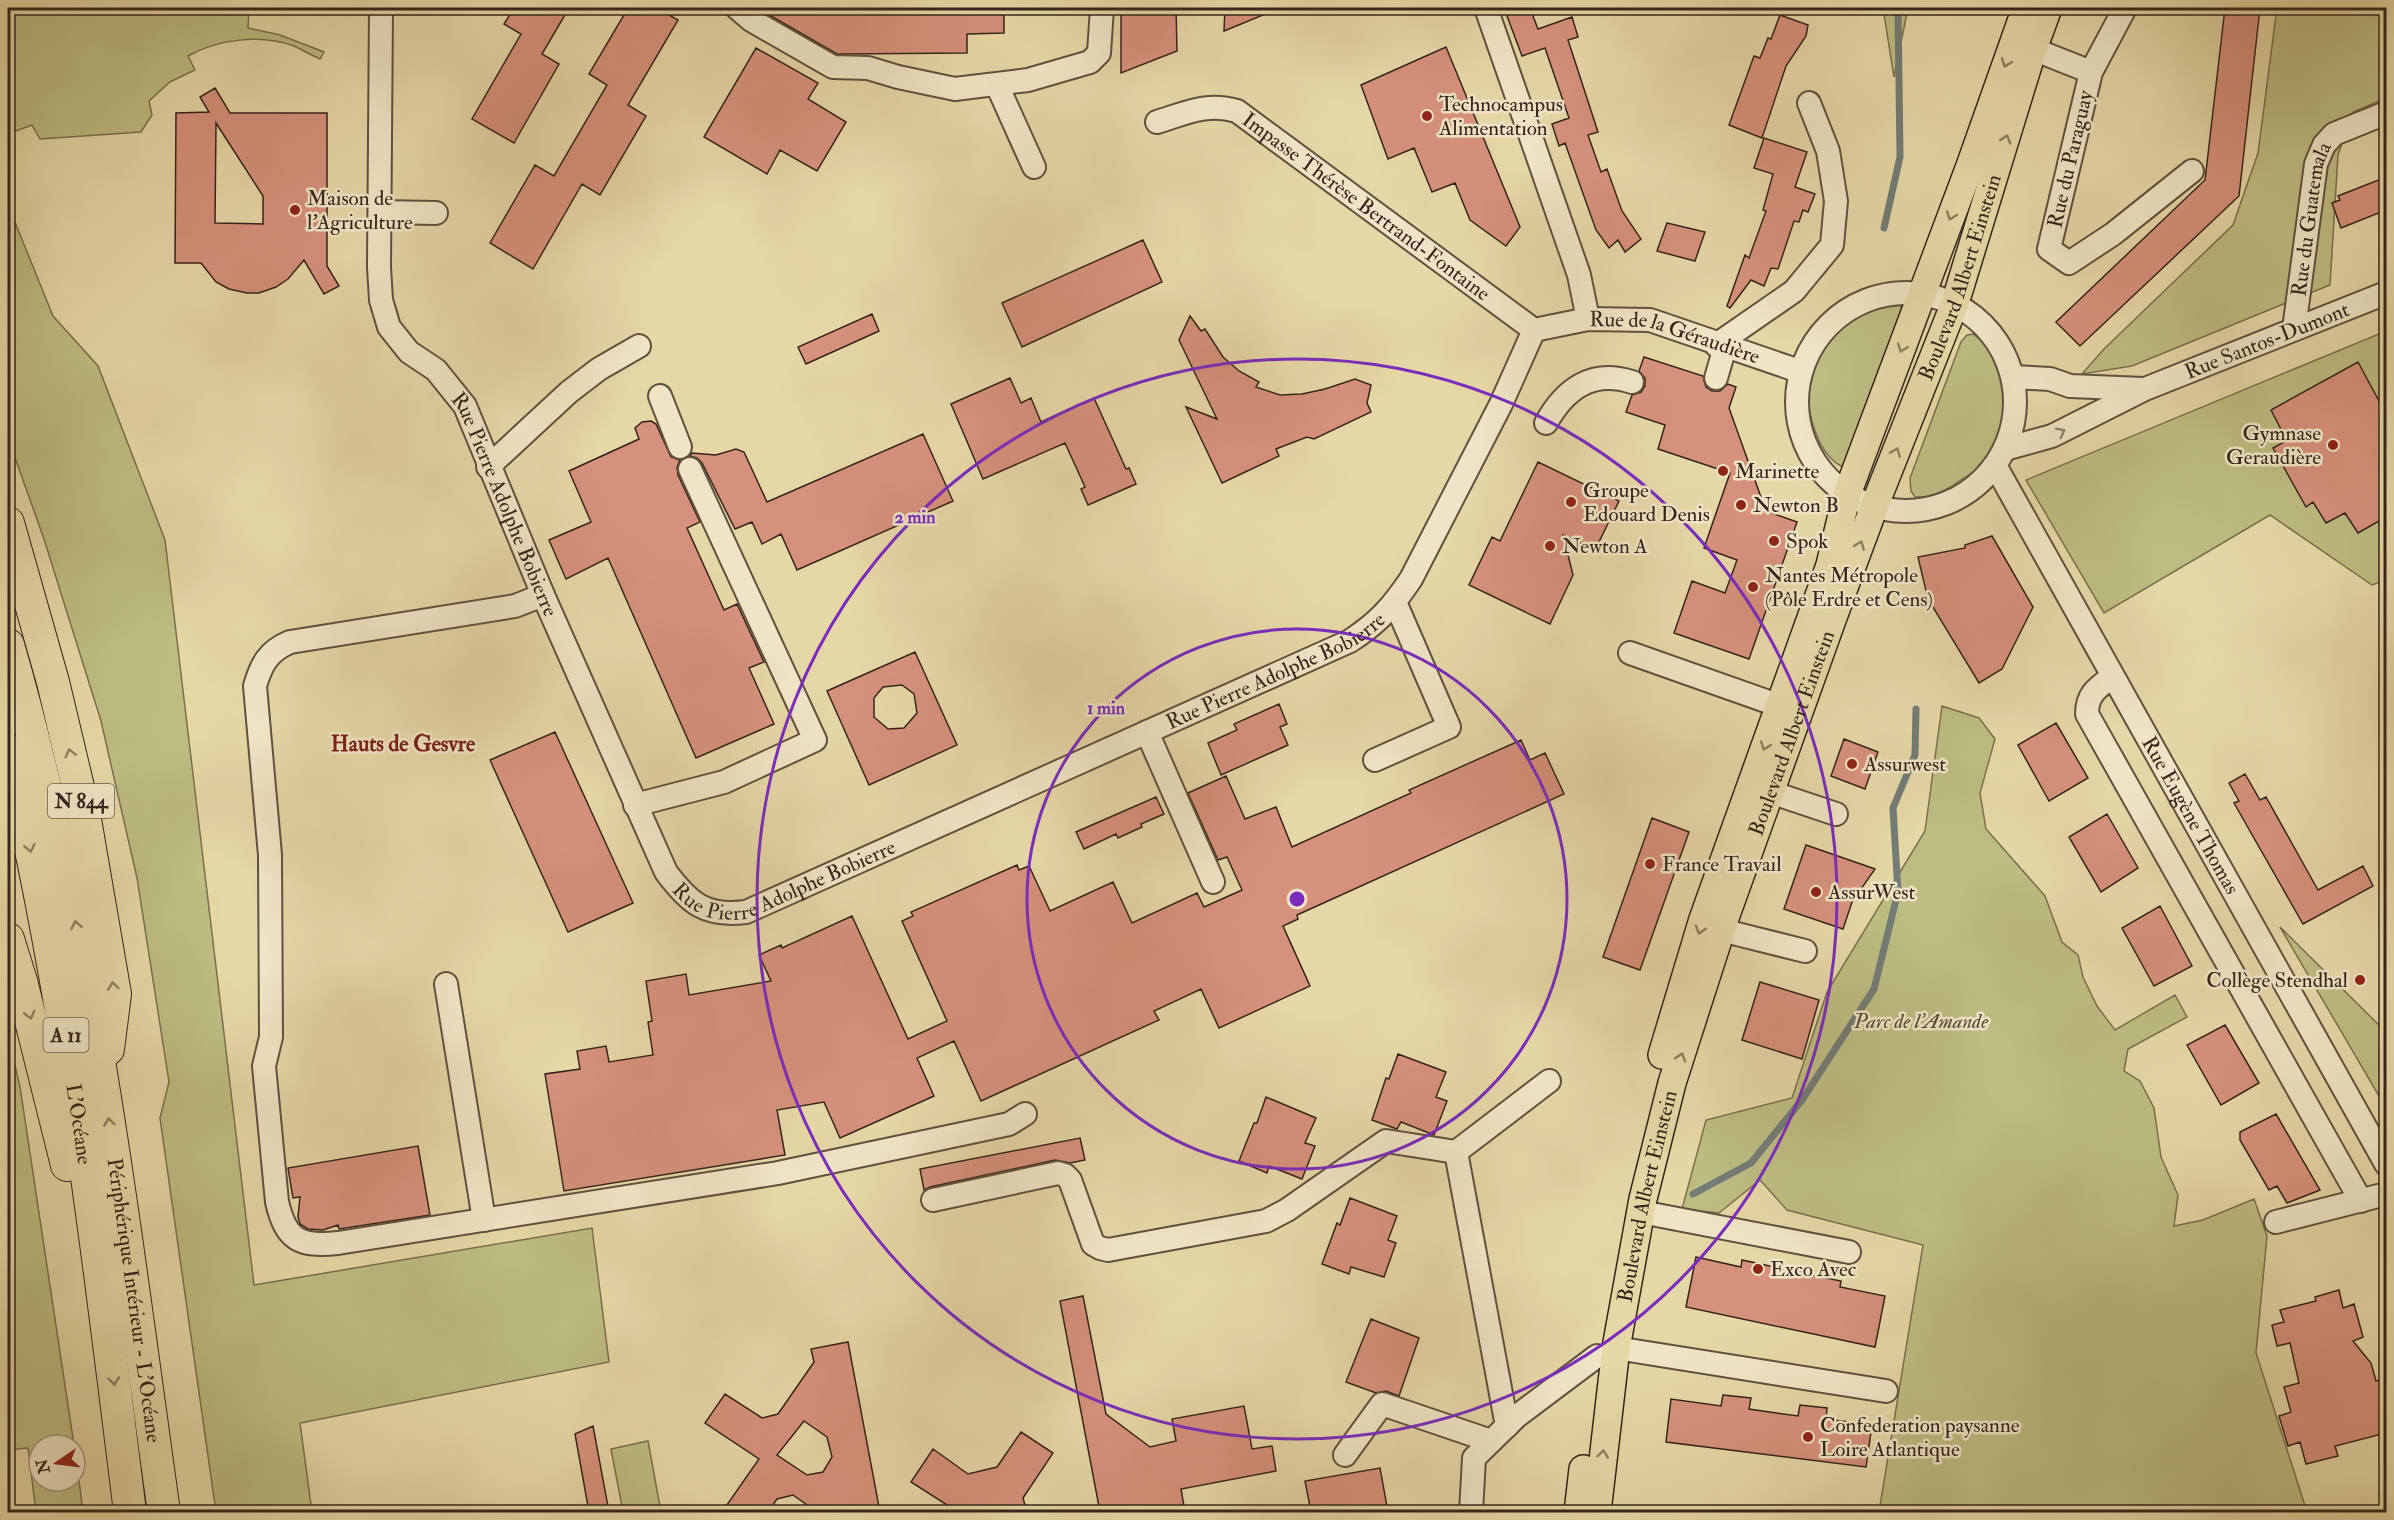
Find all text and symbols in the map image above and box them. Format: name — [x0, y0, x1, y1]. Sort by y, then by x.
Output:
one-way arrow — [2001, 57, 2014, 68]
street label: Rue du Paraguay — [2042, 87, 2100, 231]
place label: Technocampus Alimentation — [1438, 91, 1563, 142]
street label: Impasse Thérèse Bertrand-Fontaine — [1237, 106, 1496, 307]
marker: Technocampus Alimentation — [1420, 109, 1434, 123]
one-way arrow — [1999, 134, 2011, 145]
street label: Rue du Guatemala — [2285, 138, 2338, 298]
street label: Boulevard Albert Einstein — [1913, 171, 2008, 385]
place label: Maison de l'Agriculture — [307, 185, 413, 236]
marker: Maison de l'Agriculture — [288, 203, 302, 217]
one-way arrow — [1945, 210, 1958, 221]
street label: Rue Santos-Dumont — [2181, 296, 2353, 386]
street label: Rue de la Géraudière — [1589, 306, 1764, 371]
one-way arrow — [1896, 342, 1909, 353]
street label: Rue Pierre Adolphe Bobierre — [445, 387, 564, 621]
place label: Gymnase Geraudière — [2226, 420, 2321, 471]
one-way arrow — [2055, 428, 2065, 439]
marker: Gymnase Geraudière — [2326, 438, 2340, 452]
one-way arrow — [1888, 448, 1901, 458]
place label: Marinette — [1735, 458, 1819, 485]
marker: Marinette — [1716, 464, 1730, 478]
place label: Groupe Edouard Denis — [1583, 477, 1710, 528]
place label: Newton B — [1753, 492, 1839, 519]
marker: Groupe Edouard Denis — [1564, 495, 1578, 509]
marker: Newton B — [1734, 498, 1748, 512]
text: 2 min — [895, 506, 936, 529]
place label: Spok — [1786, 528, 1828, 555]
place label: Newton A — [1562, 533, 1648, 560]
marker: Spok — [1767, 534, 1781, 548]
marker: Newton A — [1543, 539, 1557, 553]
one-way arrow — [1853, 541, 1865, 552]
place label: Nantes Métropole (Pôle Erdre et Cens) — [1765, 562, 1933, 613]
marker: Nantes Métropole (Pôle Erdre et Cens) — [1746, 580, 1760, 594]
street label: Rue Pierre Adolphe Bobierre — [1162, 606, 1391, 736]
street label: Boulevard Albert Einstein — [1743, 627, 1841, 840]
text: 1 min — [1087, 697, 1126, 720]
district label: Hauts de Gesvre — [331, 730, 476, 758]
street label: Rue Eugène Thomas — [2135, 732, 2245, 899]
one-way arrow — [1760, 740, 1773, 751]
one-way arrow — [64, 748, 77, 758]
place label: Assurwest — [1863, 751, 1946, 778]
marker: Assurwest — [1845, 757, 1859, 771]
road number: N 844 — [48, 784, 114, 818]
street label: Rue Pierre Adolphe Bobierre — [666, 834, 900, 927]
one-way arrow — [23, 843, 36, 853]
place label: France Travail — [1662, 851, 1782, 878]
marker: France Travail — [1643, 857, 1657, 871]
place label: AssurWest — [1827, 879, 1915, 906]
marker: AssurWest — [1809, 885, 1823, 899]
centre of rings — [1287, 889, 1307, 909]
one-way arrow — [70, 920, 83, 930]
one-way arrow — [1695, 924, 1707, 935]
place label: Collège Stendhal — [2206, 967, 2349, 994]
marker: Collège Stendhal — [2353, 973, 2367, 987]
one-way arrow — [107, 981, 120, 991]
park label: Parc de l'Amande — [1853, 1008, 1989, 1035]
one-way arrow — [22, 1010, 35, 1020]
road number: A 11 — [44, 1018, 88, 1052]
one-way arrow — [1673, 1052, 1686, 1063]
street label: L’Océane — [59, 1082, 98, 1167]
street label: Boulevard Albert Einstein — [1612, 1087, 1684, 1305]
one-way arrow — [103, 1117, 116, 1126]
street label: Périphérique Intérieur - L’Océane — [100, 1156, 167, 1445]
place label: Exco Avec — [1770, 1256, 1857, 1283]
marker: Exco Avec — [1751, 1262, 1765, 1276]
one-way arrow — [107, 1376, 119, 1386]
place label: Confederation paysanne Loire Atlantique — [1820, 1412, 2020, 1463]
marker: Confederation paysanne Loire Atlantique — [1801, 1430, 1815, 1444]
north arrow — [27, 1433, 87, 1493]
one-way arrow — [1597, 1450, 1609, 1459]
text: N — [32, 1456, 55, 1477]

